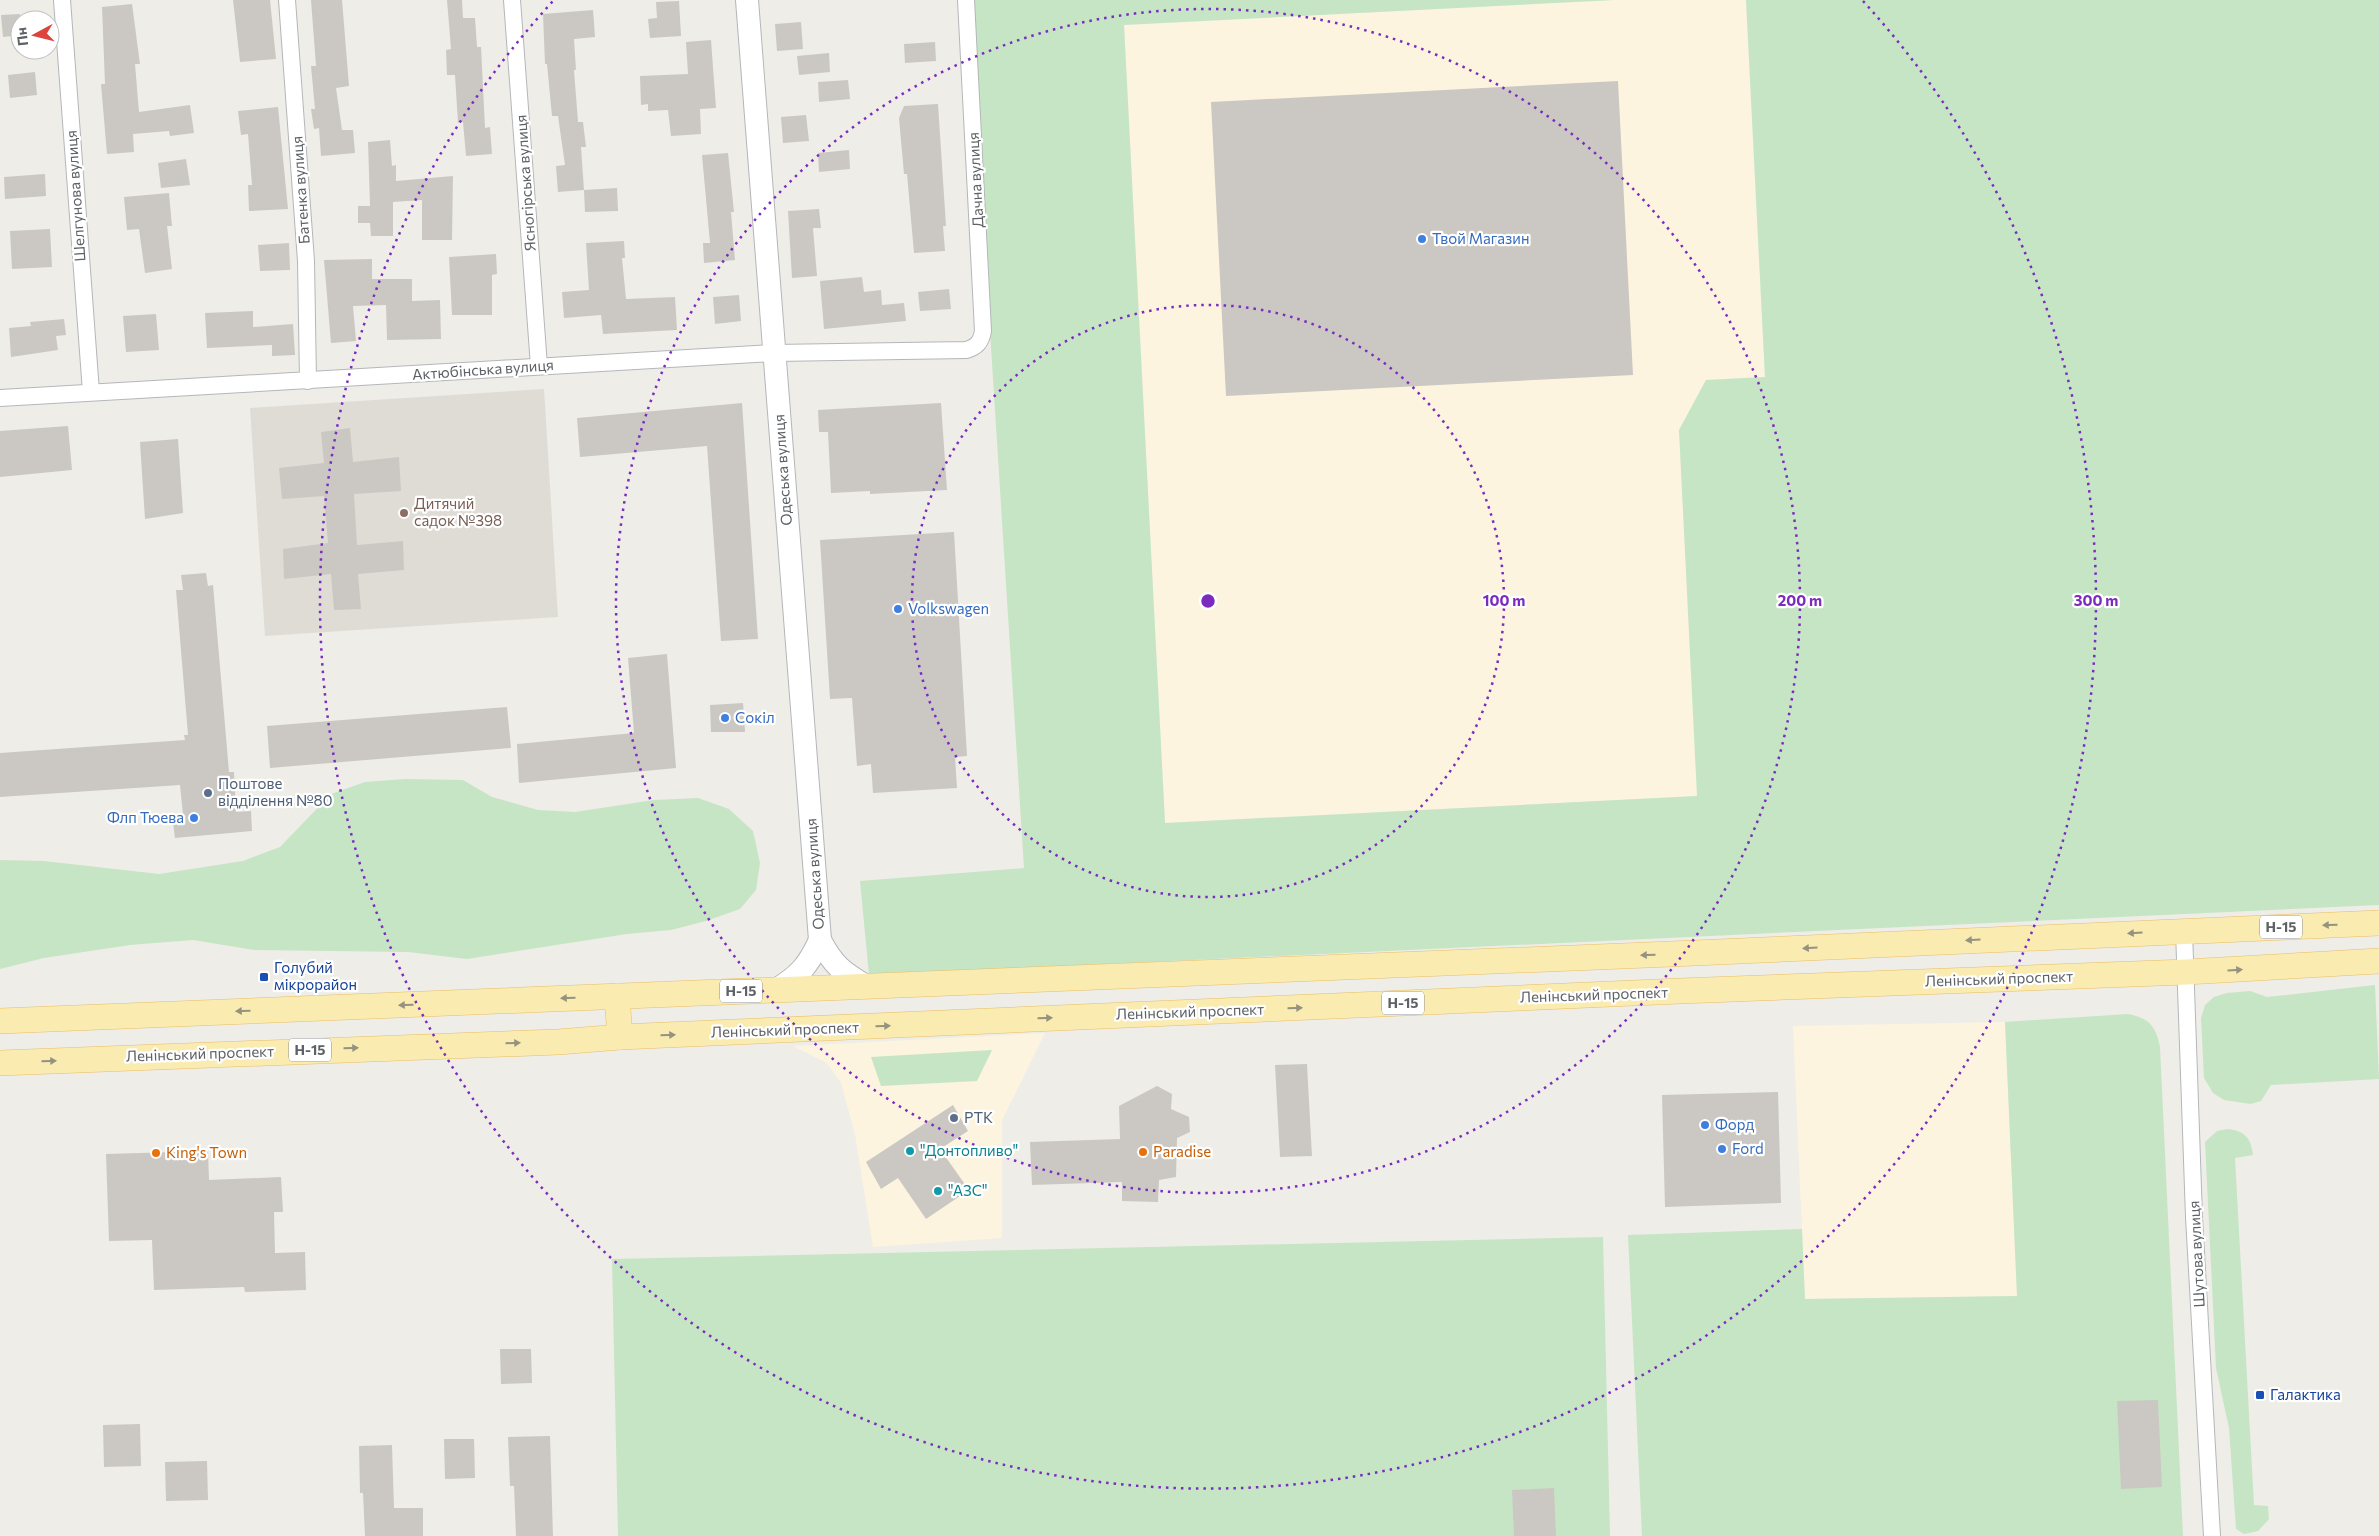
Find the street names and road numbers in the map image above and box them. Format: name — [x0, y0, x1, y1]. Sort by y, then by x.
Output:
street label: Ясногірська вулиця — [511, 114, 539, 252]
street label: Шелгунова вулиця — [61, 130, 89, 262]
street label: Дачна вулиця — [964, 132, 986, 228]
street label: Батенка вулиця — [287, 135, 313, 245]
street label: Актюбінська вулиця — [411, 355, 554, 383]
street label: Одеська вулиця — [769, 414, 795, 526]
street label: Одеська вулиця — [801, 818, 827, 930]
road number: Н-15 — [2260, 916, 2302, 939]
street label: Ленінський проспект — [1924, 966, 2074, 990]
road number: Н-15 — [720, 979, 762, 1002]
street label: Ленінський проспект — [1519, 982, 1669, 1006]
road number: Н-15 — [1382, 991, 1424, 1014]
street label: Ленінський проспект — [1115, 999, 1265, 1023]
street label: Ленінський проспект — [710, 1017, 860, 1041]
road number: Н-15 — [289, 1038, 331, 1062]
street label: Ленінський проспект — [125, 1041, 275, 1065]
street label: Шутова вулиця — [2184, 1200, 2208, 1308]

